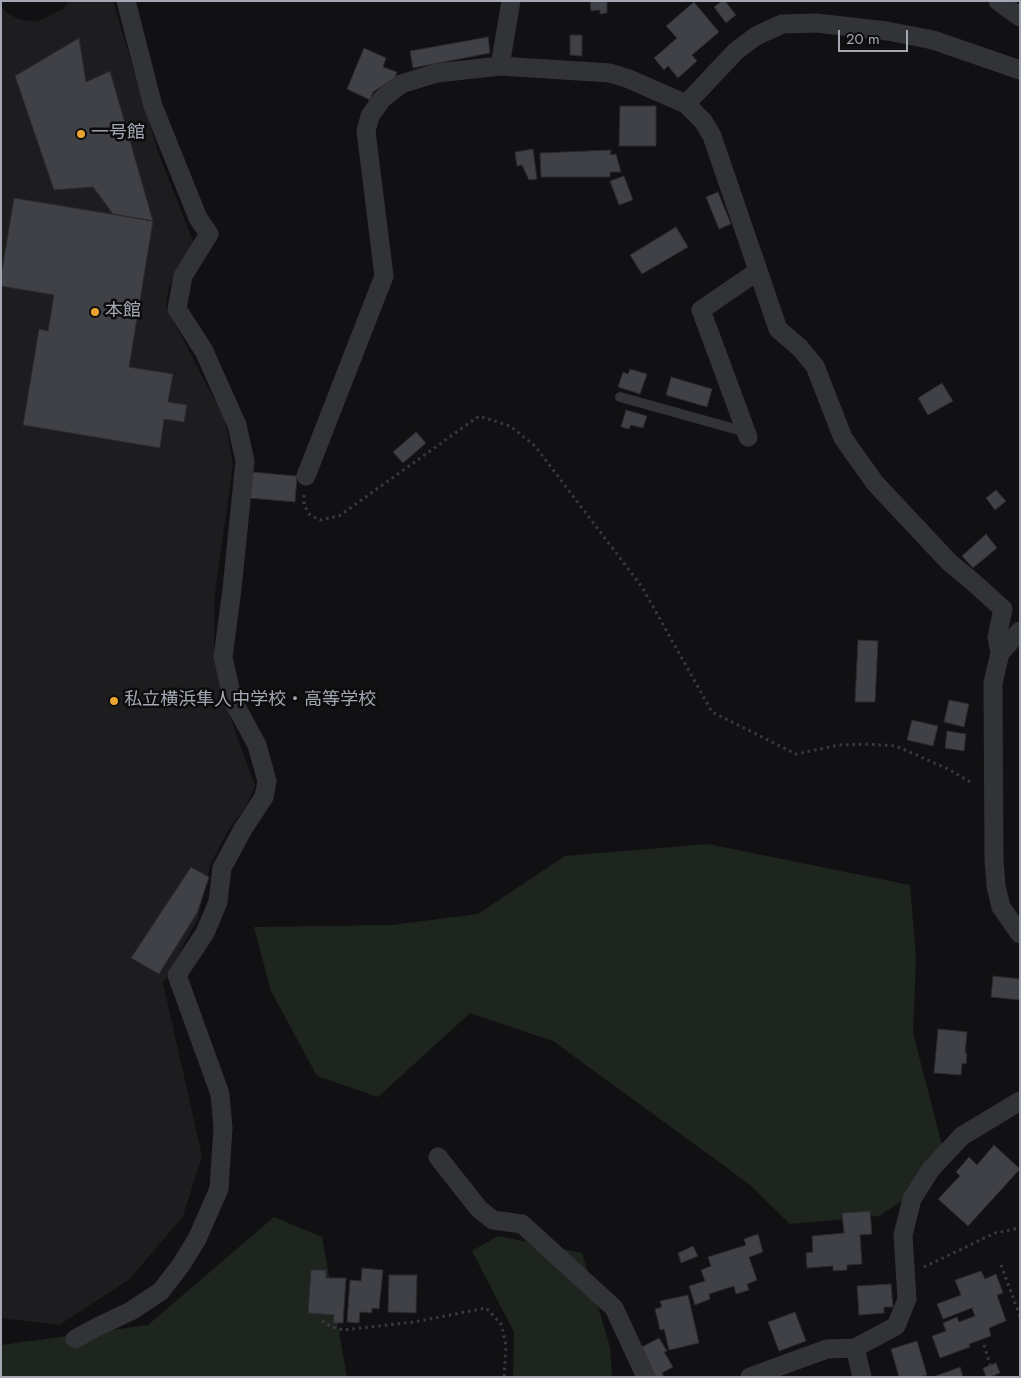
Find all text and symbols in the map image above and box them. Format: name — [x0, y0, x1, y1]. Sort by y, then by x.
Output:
scale bar — [841, 20, 911, 52]
text: 20 m — [846, 28, 880, 50]
place label: 一号館 — [91, 123, 145, 145]
marker: 一号館 — [75, 128, 87, 140]
place label: 本館 — [105, 301, 141, 323]
marker: 本館 — [89, 306, 101, 318]
place label: 私立横浜隼人中学校・高等学校 — [124, 690, 376, 712]
marker: 私立横浜隼人中学校・高等学校 — [108, 695, 120, 707]

